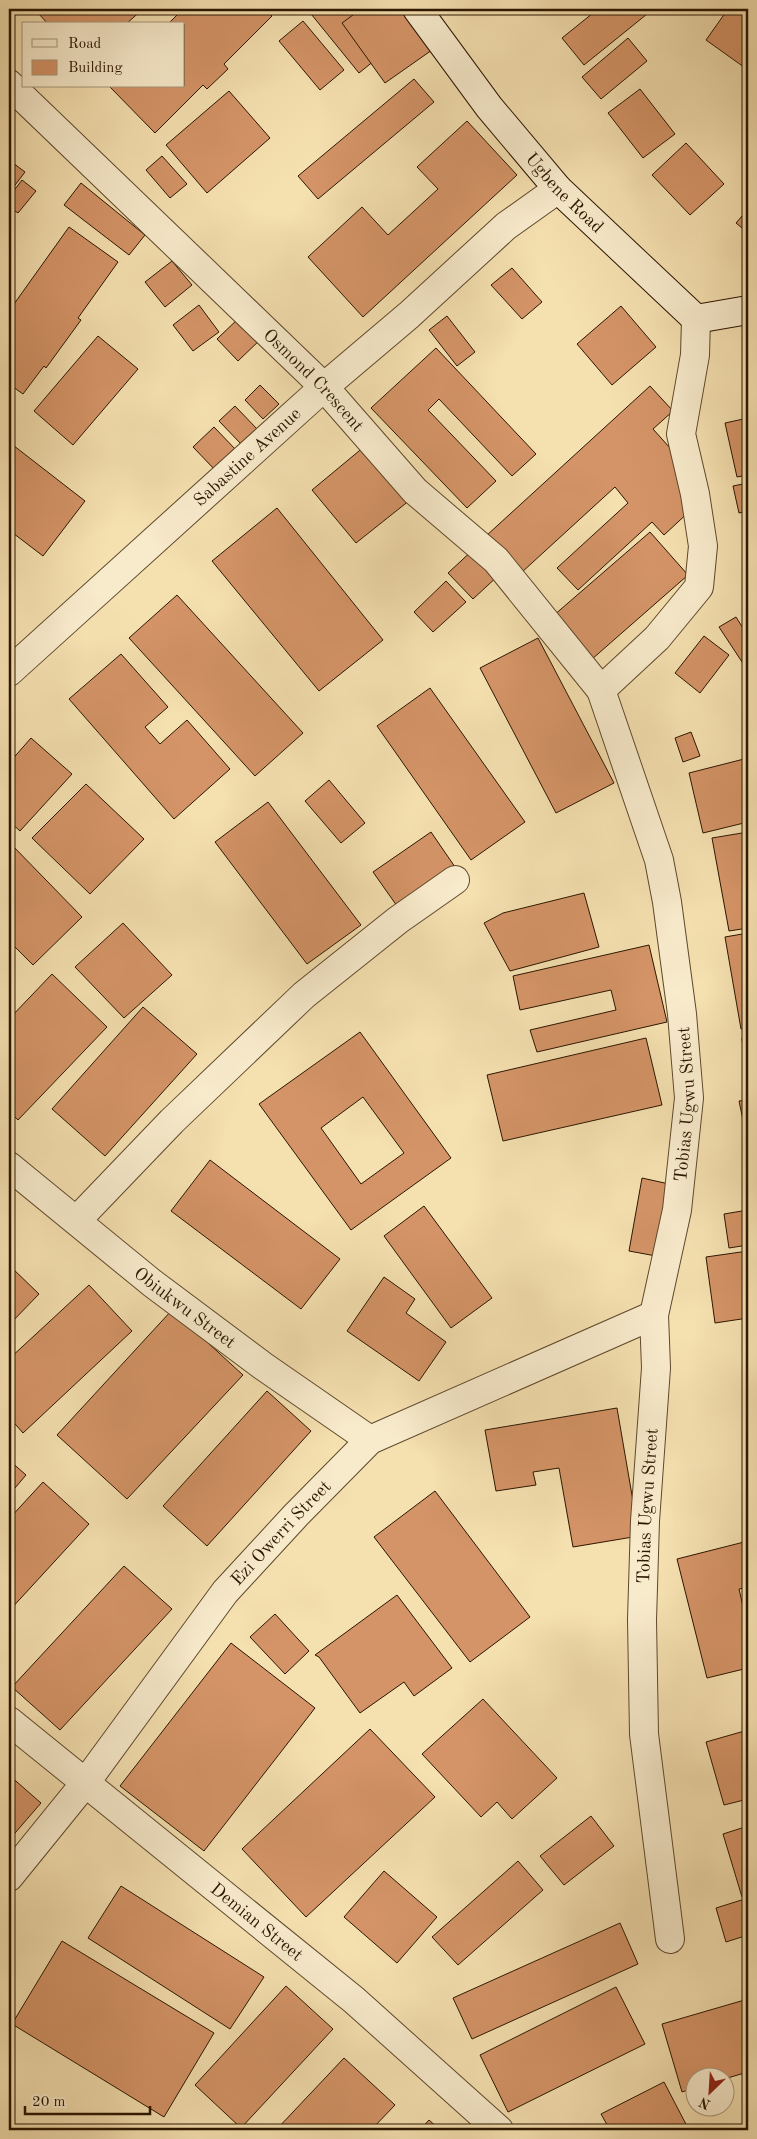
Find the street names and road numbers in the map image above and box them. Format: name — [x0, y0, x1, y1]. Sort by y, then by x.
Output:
street label: Ugbene Road — [522, 150, 606, 237]
street label: Osmond Crescent — [260, 326, 367, 436]
street label: Sabastine Avenue — [191, 405, 305, 510]
street label: Tobias Ugwu Street — [672, 1026, 699, 1183]
street label: Obiukwu Street — [130, 1264, 239, 1352]
street label: Tobias Ugwu Street — [635, 1427, 662, 1584]
street label: Ezi Owerri Street — [228, 1477, 335, 1589]
street label: Demian Street — [207, 1880, 306, 1965]

